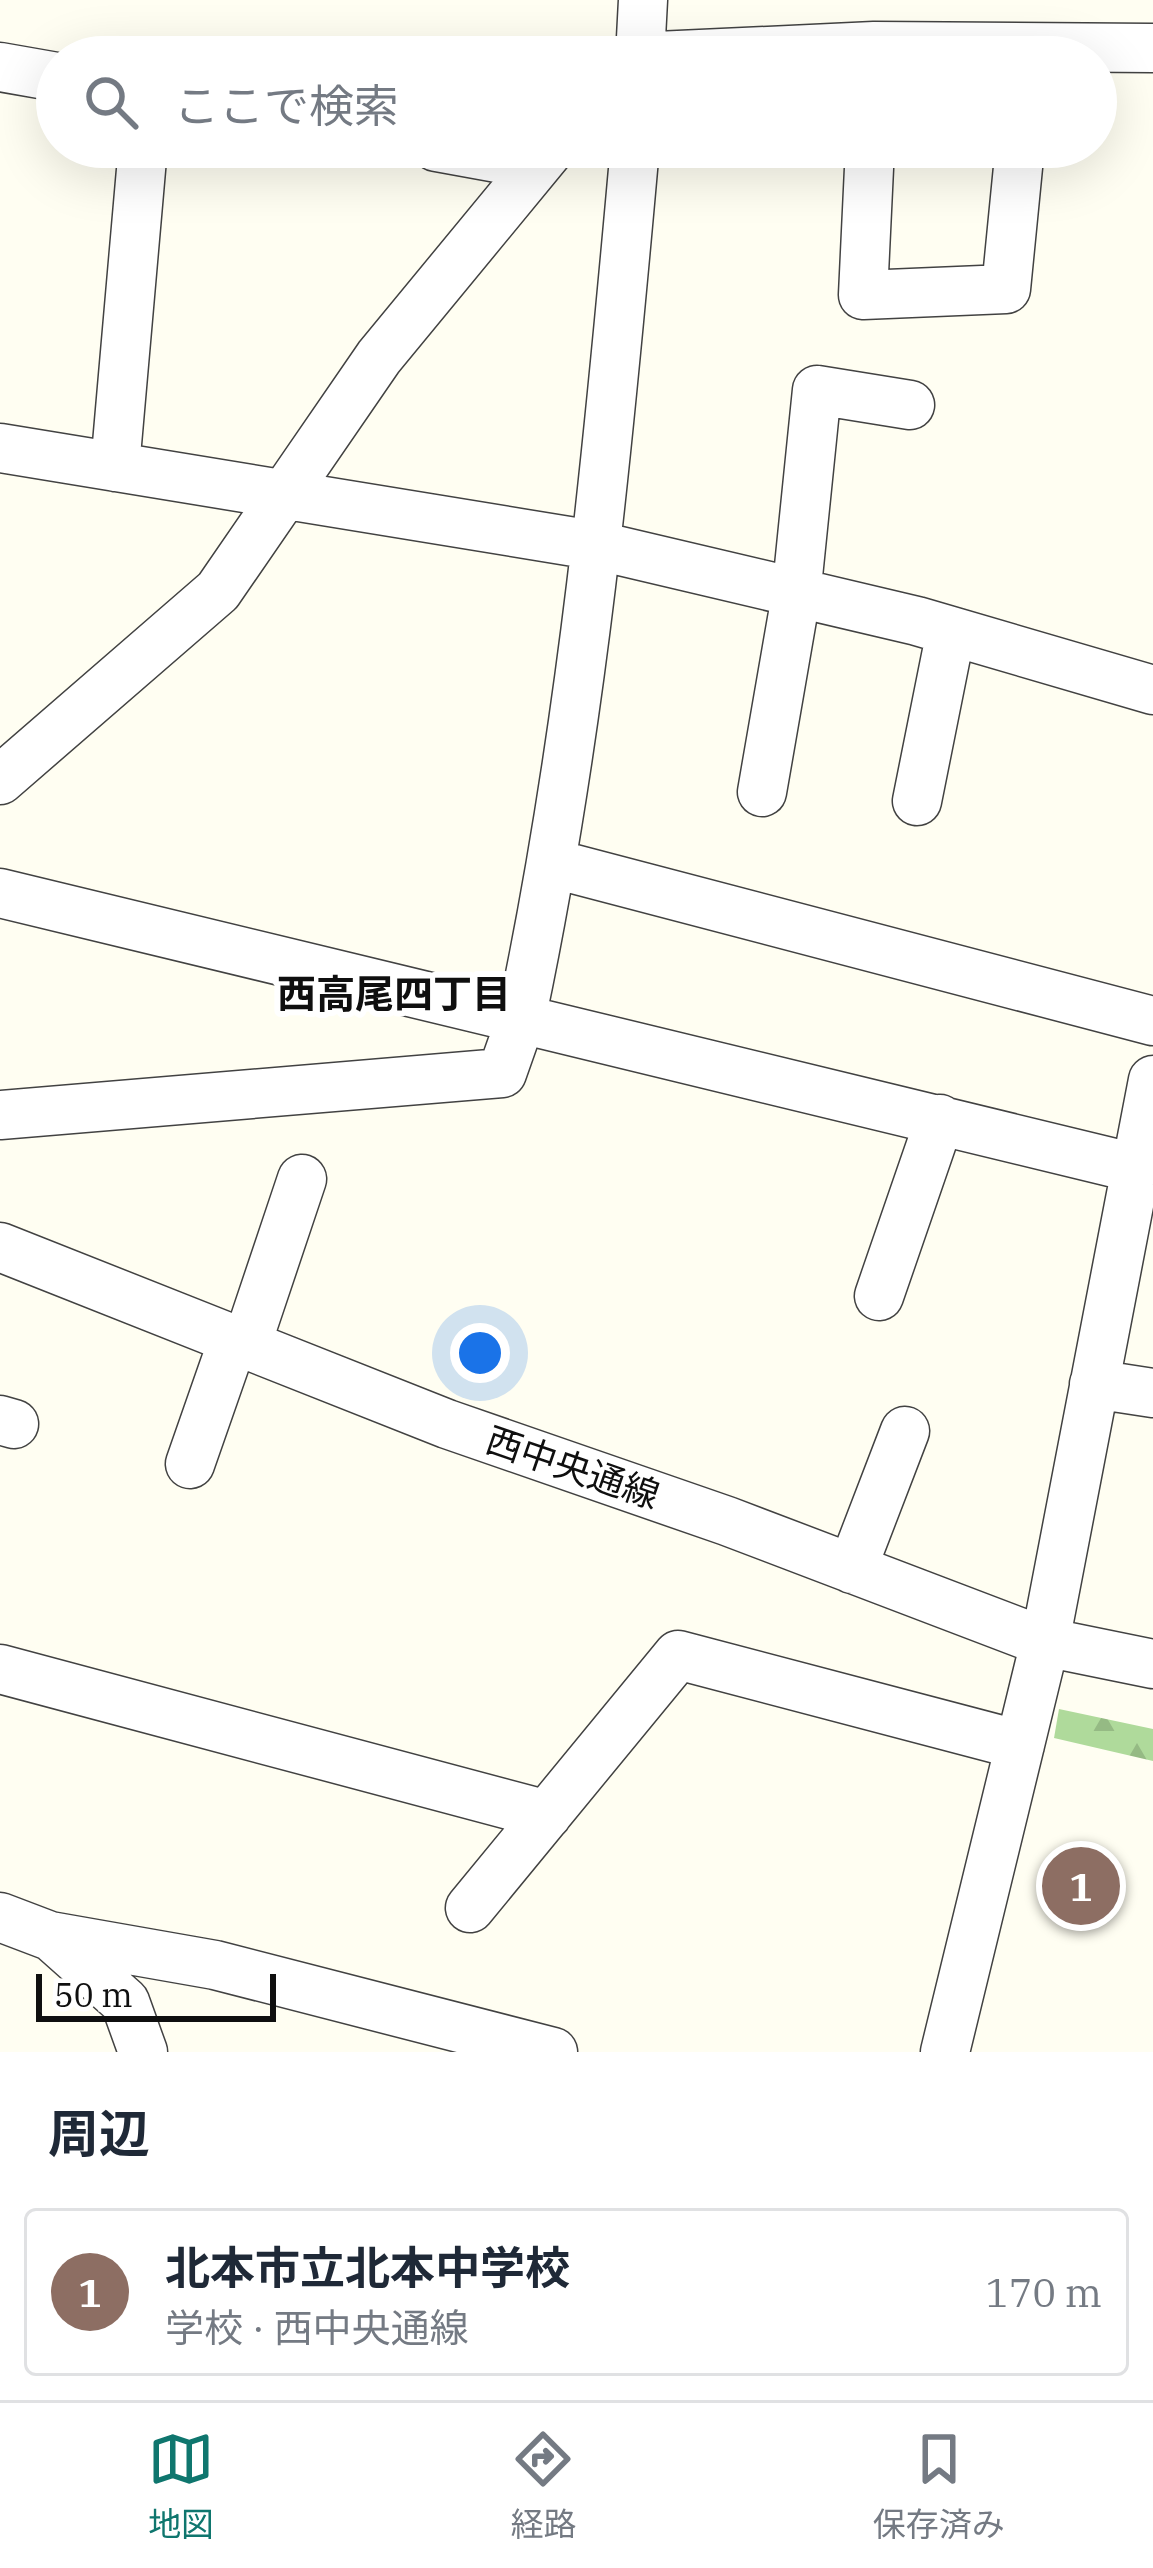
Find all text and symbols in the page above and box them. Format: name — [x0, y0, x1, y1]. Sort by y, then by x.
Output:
search box — [36, 36, 1117, 168]
icon: search — [78, 69, 144, 135]
text: ここで検索 — [174, 76, 399, 134]
district label: 西高尾四丁目 — [277, 968, 511, 1019]
your location — [450, 1323, 510, 1383]
street label: 西中央通線 — [480, 1415, 666, 1519]
pin: 1 — [1042, 1841, 1120, 1931]
scale bar — [36, 1968, 276, 2021]
text: 50 m — [54, 1973, 133, 2016]
text: 周辺 — [48, 2100, 150, 2166]
text: 北本市立北本中学校 — [165, 2238, 570, 2296]
text: 1 — [78, 2267, 102, 2318]
text: 170 m — [986, 2267, 1102, 2318]
text: 学校 · 西中央通線 — [165, 2302, 469, 2353]
tab: 地図 — [148, 2426, 214, 2546]
tab: 経路 — [510, 2426, 576, 2546]
tab: 保存済み — [873, 2426, 1005, 2546]

